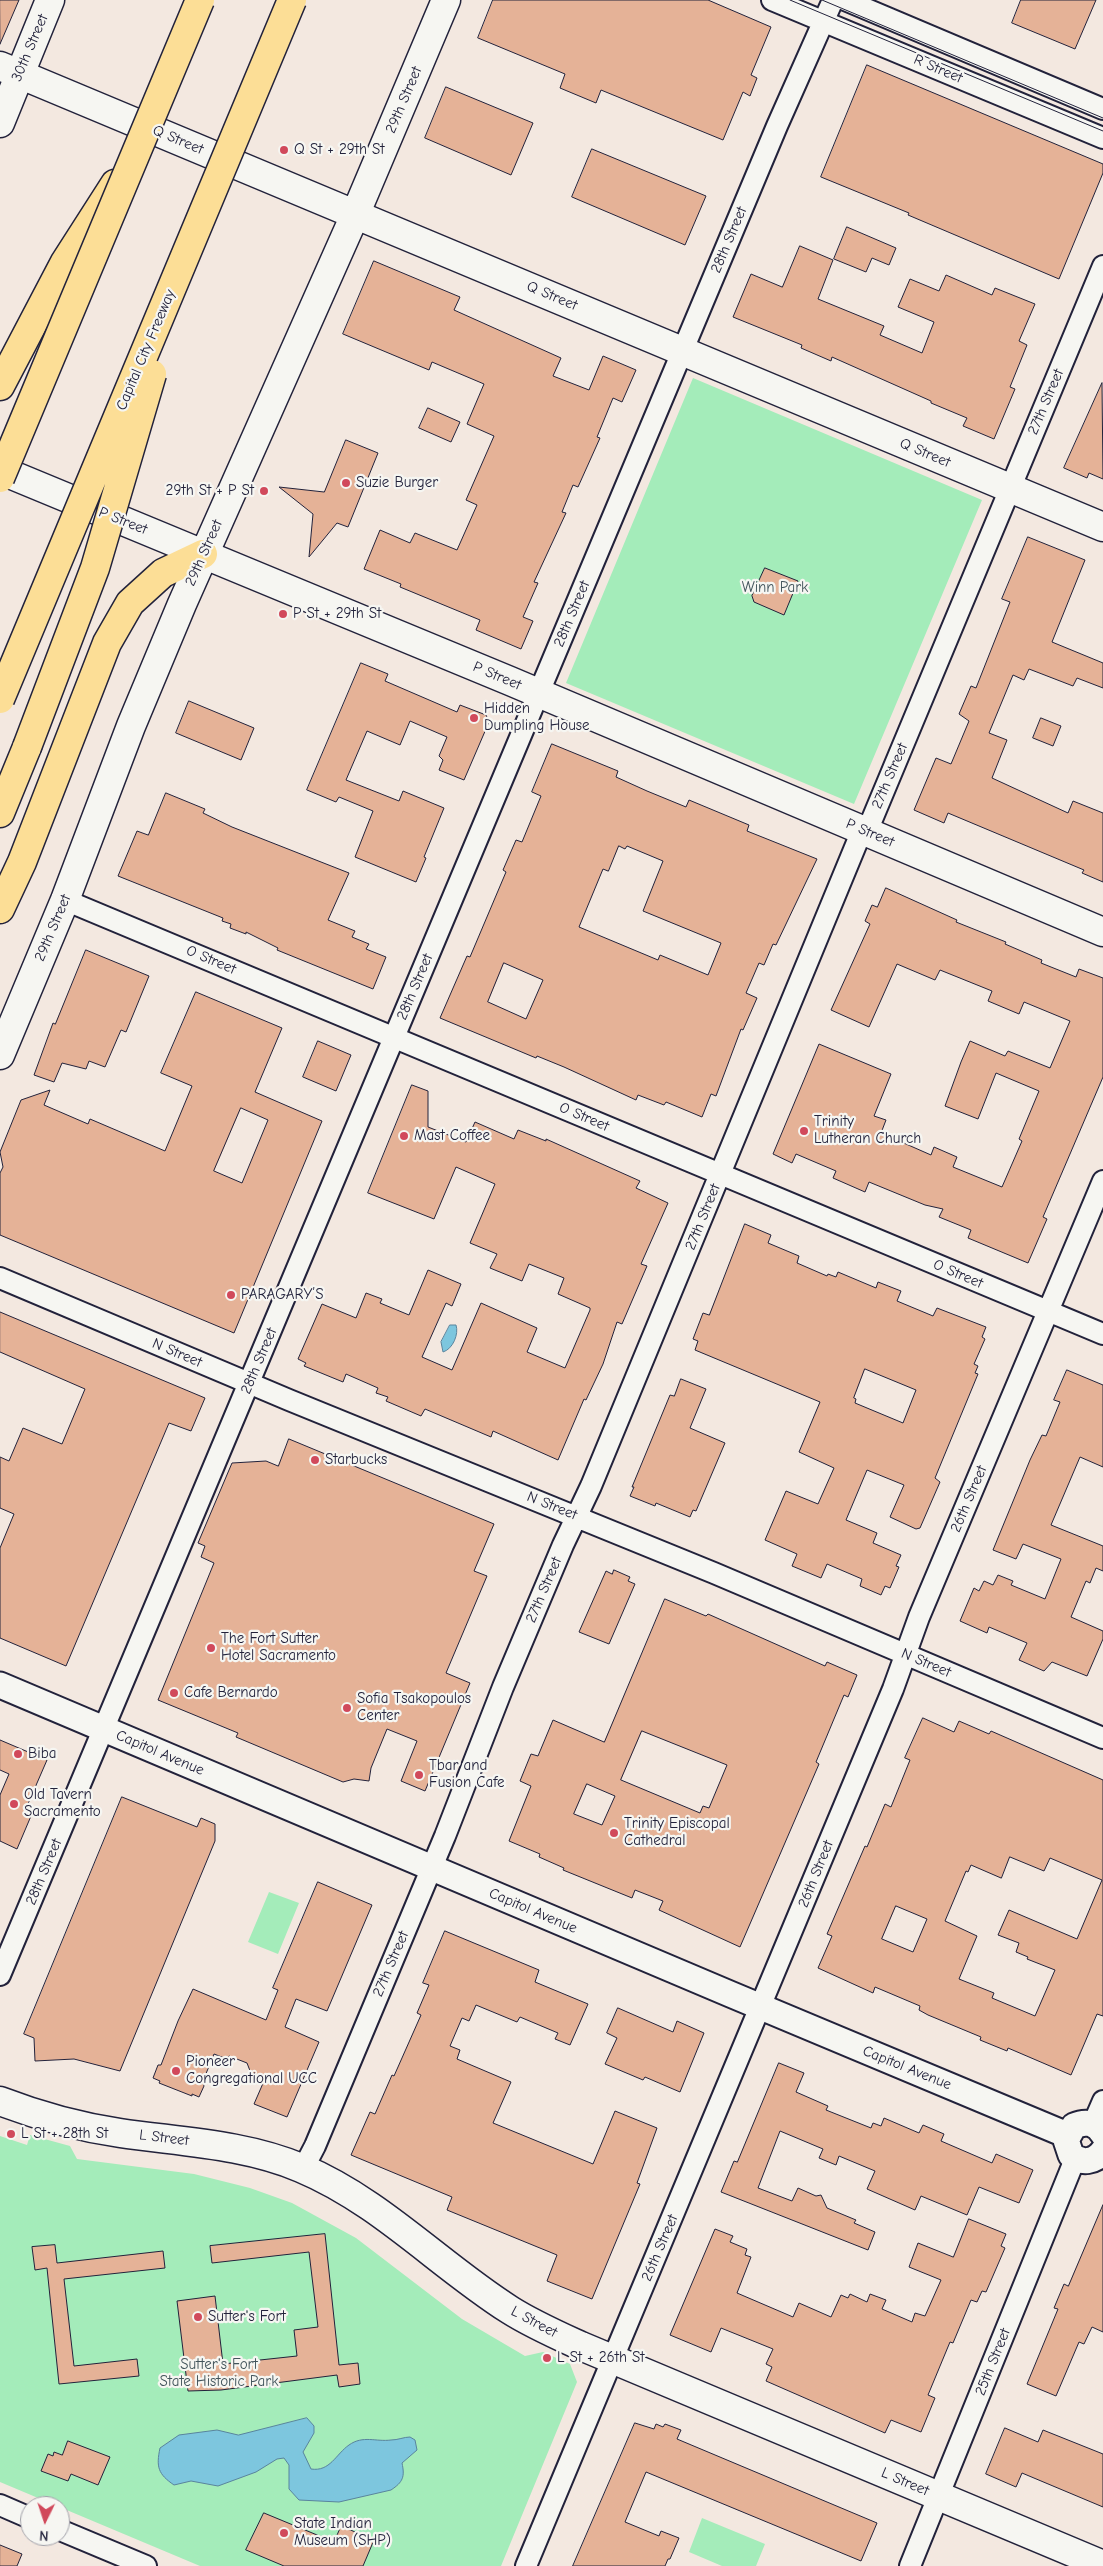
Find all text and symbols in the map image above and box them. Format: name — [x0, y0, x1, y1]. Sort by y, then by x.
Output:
street label: 30th Street — [8, 12, 52, 84]
street label: R Street — [911, 51, 965, 87]
street label: 29th Street — [382, 64, 426, 136]
street label: Q Street — [150, 121, 206, 159]
place label: Q St + 29th St — [294, 141, 385, 159]
marker: Q St + 29th St — [278, 144, 290, 156]
street label: 28th Street — [707, 204, 751, 276]
street label: Q Street — [524, 277, 580, 315]
street label: Capital City Freeway — [112, 287, 180, 413]
street label: 27th Street — [1024, 366, 1068, 438]
street label: Q Street — [897, 434, 953, 472]
place label: Suzie Burger — [356, 474, 438, 492]
marker: Suzie Burger — [340, 477, 352, 489]
place label: 29th St + P St — [166, 482, 254, 500]
marker: 29th St + P St — [258, 485, 270, 497]
street label: P Street — [96, 503, 150, 539]
street label: 29th Street — [181, 517, 227, 589]
street label: 28th Street — [550, 578, 594, 650]
park label: Winn Park — [742, 579, 808, 597]
place label: P St + 29th St — [293, 605, 381, 623]
marker: P St + 29th St — [277, 608, 289, 620]
street label: P Street — [470, 658, 524, 694]
place label: Hidden Dumpling House — [484, 700, 590, 735]
marker: Hidden Dumpling House — [468, 712, 480, 724]
street label: 27th Street — [868, 740, 912, 812]
street label: P Street — [843, 815, 897, 851]
street label: 29th Street — [31, 892, 75, 964]
street label: O Street — [183, 942, 239, 978]
street label: 28th Street — [393, 951, 437, 1023]
street label: O Street — [556, 1099, 612, 1135]
place label: Trinity Lutheran Church — [814, 1113, 921, 1148]
marker: Trinity Lutheran Church — [798, 1125, 810, 1137]
place label: Mast Coffee — [414, 1127, 490, 1145]
marker: Mast Coffee — [398, 1130, 410, 1142]
street label: 27th Street — [682, 1181, 724, 1253]
street label: O Street — [930, 1256, 986, 1292]
place label: PARAGARY’S — [241, 1286, 323, 1304]
marker: PARAGARY’S — [225, 1289, 237, 1301]
street label: 28th Street — [237, 1325, 281, 1397]
street label: N Street — [149, 1334, 205, 1372]
place label: Starbucks — [325, 1451, 387, 1469]
marker: Starbucks — [309, 1454, 321, 1466]
street label: 26th Street — [947, 1463, 991, 1535]
street label: N Street — [524, 1488, 580, 1524]
street label: 27th Street — [522, 1554, 566, 1626]
place label: The Fort Sutter Hotel Sacramento — [221, 1630, 336, 1665]
marker: The Fort Sutter Hotel Sacramento — [205, 1642, 217, 1654]
street label: N Street — [898, 1644, 954, 1682]
place label: Cafe Bernardo — [184, 1684, 278, 1702]
marker: Cafe Bernardo — [168, 1687, 180, 1699]
place label: Sofia Tsakopoulos Center — [357, 1690, 471, 1725]
marker: Sofia Tsakopoulos Center — [341, 1702, 353, 1714]
street label: Capitol Avenue — [113, 1726, 207, 1780]
place label: Biba — [28, 1745, 56, 1763]
marker: Biba — [12, 1748, 24, 1760]
place label: Tbar and Fusion Cafe — [429, 1757, 505, 1792]
marker: Tbar and Fusion Cafe — [413, 1769, 425, 1781]
place label: Old Tavern Sacramento — [24, 1786, 101, 1821]
marker: Old Tavern Sacramento — [8, 1798, 20, 1810]
place label: Trinity Episcopal Cathedral — [624, 1815, 730, 1850]
marker: Trinity Episcopal Cathedral — [608, 1827, 620, 1839]
street label: 28th Street — [22, 1836, 66, 1908]
street label: 26th Street — [794, 1838, 838, 1910]
street label: Capitol Avenue — [486, 1884, 580, 1938]
street label: 27th Street — [369, 1928, 413, 2000]
street label: Capitol Avenue — [860, 2042, 954, 2094]
place label: Pioneer Congregational UCC — [186, 2053, 317, 2088]
marker: Pioneer Congregational UCC — [170, 2065, 182, 2077]
place label: L St + 28th St — [21, 2125, 108, 2143]
street label: L Street — [138, 2126, 190, 2150]
marker: L St + 28th St — [5, 2128, 17, 2140]
street label: 26th Street — [638, 2212, 682, 2284]
street label: L Street — [508, 2302, 560, 2342]
place label: Sutter's Fort — [208, 2308, 286, 2326]
marker: Sutter's Fort — [192, 2311, 204, 2323]
street label: 25th Street — [971, 2326, 1015, 2398]
place label: L St + 26th St — [557, 2349, 645, 2367]
marker: L St + 26th St — [541, 2352, 553, 2364]
park label: Sutter's Fort State Historic Park — [160, 2356, 278, 2391]
street label: L Street — [878, 2464, 932, 2500]
north arrow — [20, 2496, 70, 2546]
place label: State Indian Museum (SHP) — [294, 2515, 391, 2550]
text: N — [39, 2527, 49, 2544]
marker: State Indian Museum (SHP) — [278, 2527, 290, 2539]

